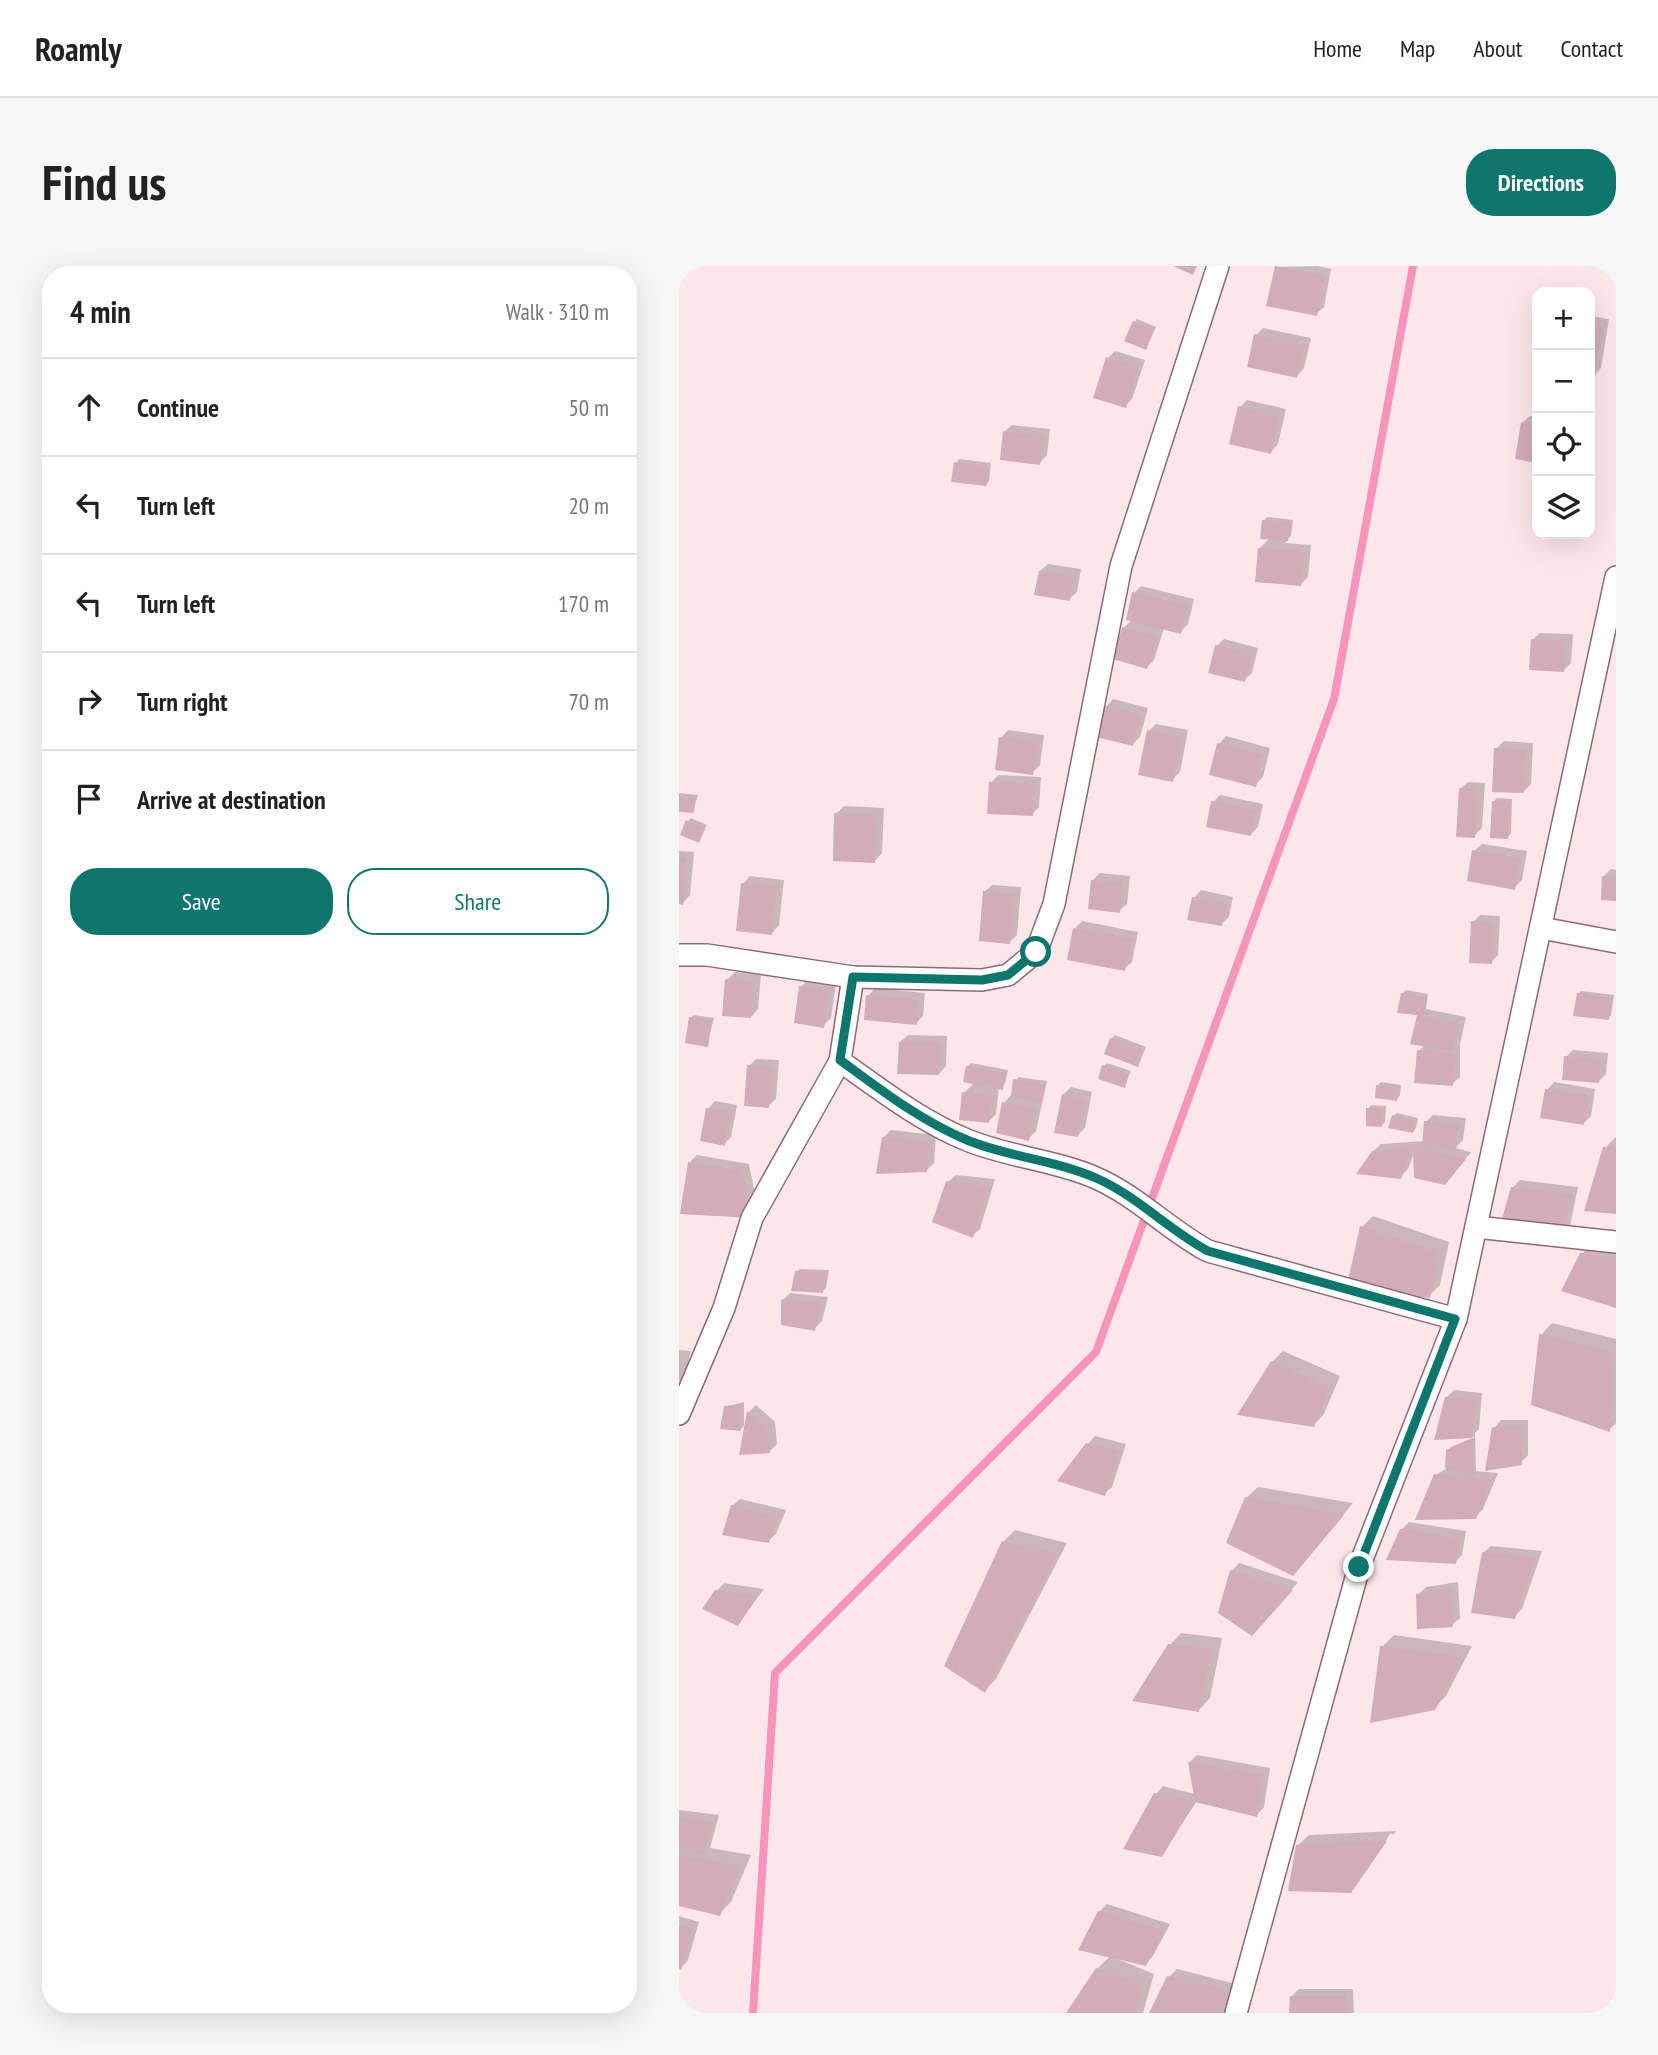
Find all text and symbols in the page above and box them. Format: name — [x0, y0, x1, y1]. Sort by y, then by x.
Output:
text: Roamly — [35, 27, 122, 70]
text: Home — [1313, 33, 1362, 64]
text: Map — [1400, 33, 1435, 64]
text: About — [1473, 33, 1522, 64]
text: Contact — [1560, 33, 1623, 64]
button: Directions — [1466, 149, 1616, 216]
text: Find us — [42, 150, 166, 214]
map controls — [1532, 287, 1595, 539]
button: + — [1532, 287, 1595, 350]
text: 4 min — [70, 292, 131, 331]
text: Walk · 310 m — [506, 297, 609, 326]
button: − — [1532, 350, 1595, 413]
icon: ahead — [70, 388, 108, 426]
text: Continue — [137, 391, 219, 424]
text: 50 m — [568, 393, 609, 422]
button: locate — [1532, 413, 1595, 476]
button: layers — [1532, 476, 1595, 539]
icon: left — [70, 486, 108, 524]
text: Turn left — [137, 489, 215, 522]
text: 20 m — [568, 491, 609, 520]
icon: left — [70, 584, 108, 622]
text: Turn left — [137, 587, 215, 620]
text: 170 m — [558, 589, 609, 618]
icon: right — [70, 682, 108, 720]
text: Turn right — [137, 685, 228, 718]
text: 70 m — [568, 687, 609, 716]
icon: arrive — [70, 780, 108, 818]
text: Arrive at destination — [137, 783, 326, 816]
button: Save — [70, 868, 333, 935]
button: Share — [347, 868, 609, 935]
route start — [1020, 936, 1051, 967]
route end — [1343, 1551, 1374, 1582]

